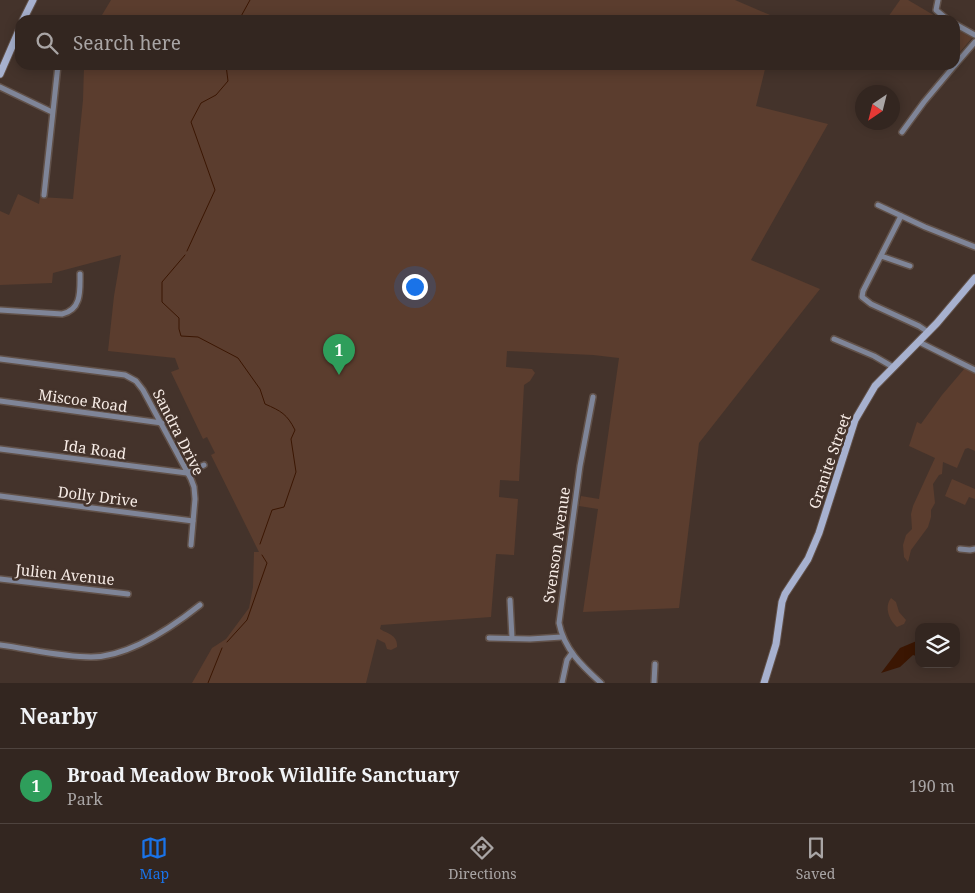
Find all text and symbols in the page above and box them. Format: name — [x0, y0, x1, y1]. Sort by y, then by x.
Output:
search box — [15, 15, 960, 70]
icon: search — [33, 29, 61, 57]
text: Search here — [73, 30, 181, 56]
north arrow — [855, 85, 900, 130]
your location — [402, 274, 428, 300]
pin: 1 — [323, 334, 355, 375]
street label: Miscoe Road — [37, 384, 129, 416]
street label: Sandra Drive — [149, 386, 209, 478]
street label: Granite Street — [803, 411, 855, 511]
street label: Ida Road — [62, 435, 128, 463]
street label: Dolly Drive — [57, 481, 139, 511]
street label: Svenson Avenue — [538, 486, 574, 604]
street label: Julien Avenue — [13, 559, 116, 589]
map controls — [915, 623, 960, 668]
button: layers — [915, 623, 960, 668]
text: Nearby — [20, 702, 98, 730]
text: Broad Meadow Brook Wildlife Sanctuary — [67, 762, 459, 788]
text: 1 — [31, 775, 41, 797]
text: 190 m — [909, 775, 955, 797]
text: Park — [67, 788, 103, 810]
tab: Map — [140, 834, 169, 883]
tab: Directions — [448, 834, 517, 883]
tab: Saved — [796, 834, 835, 883]

